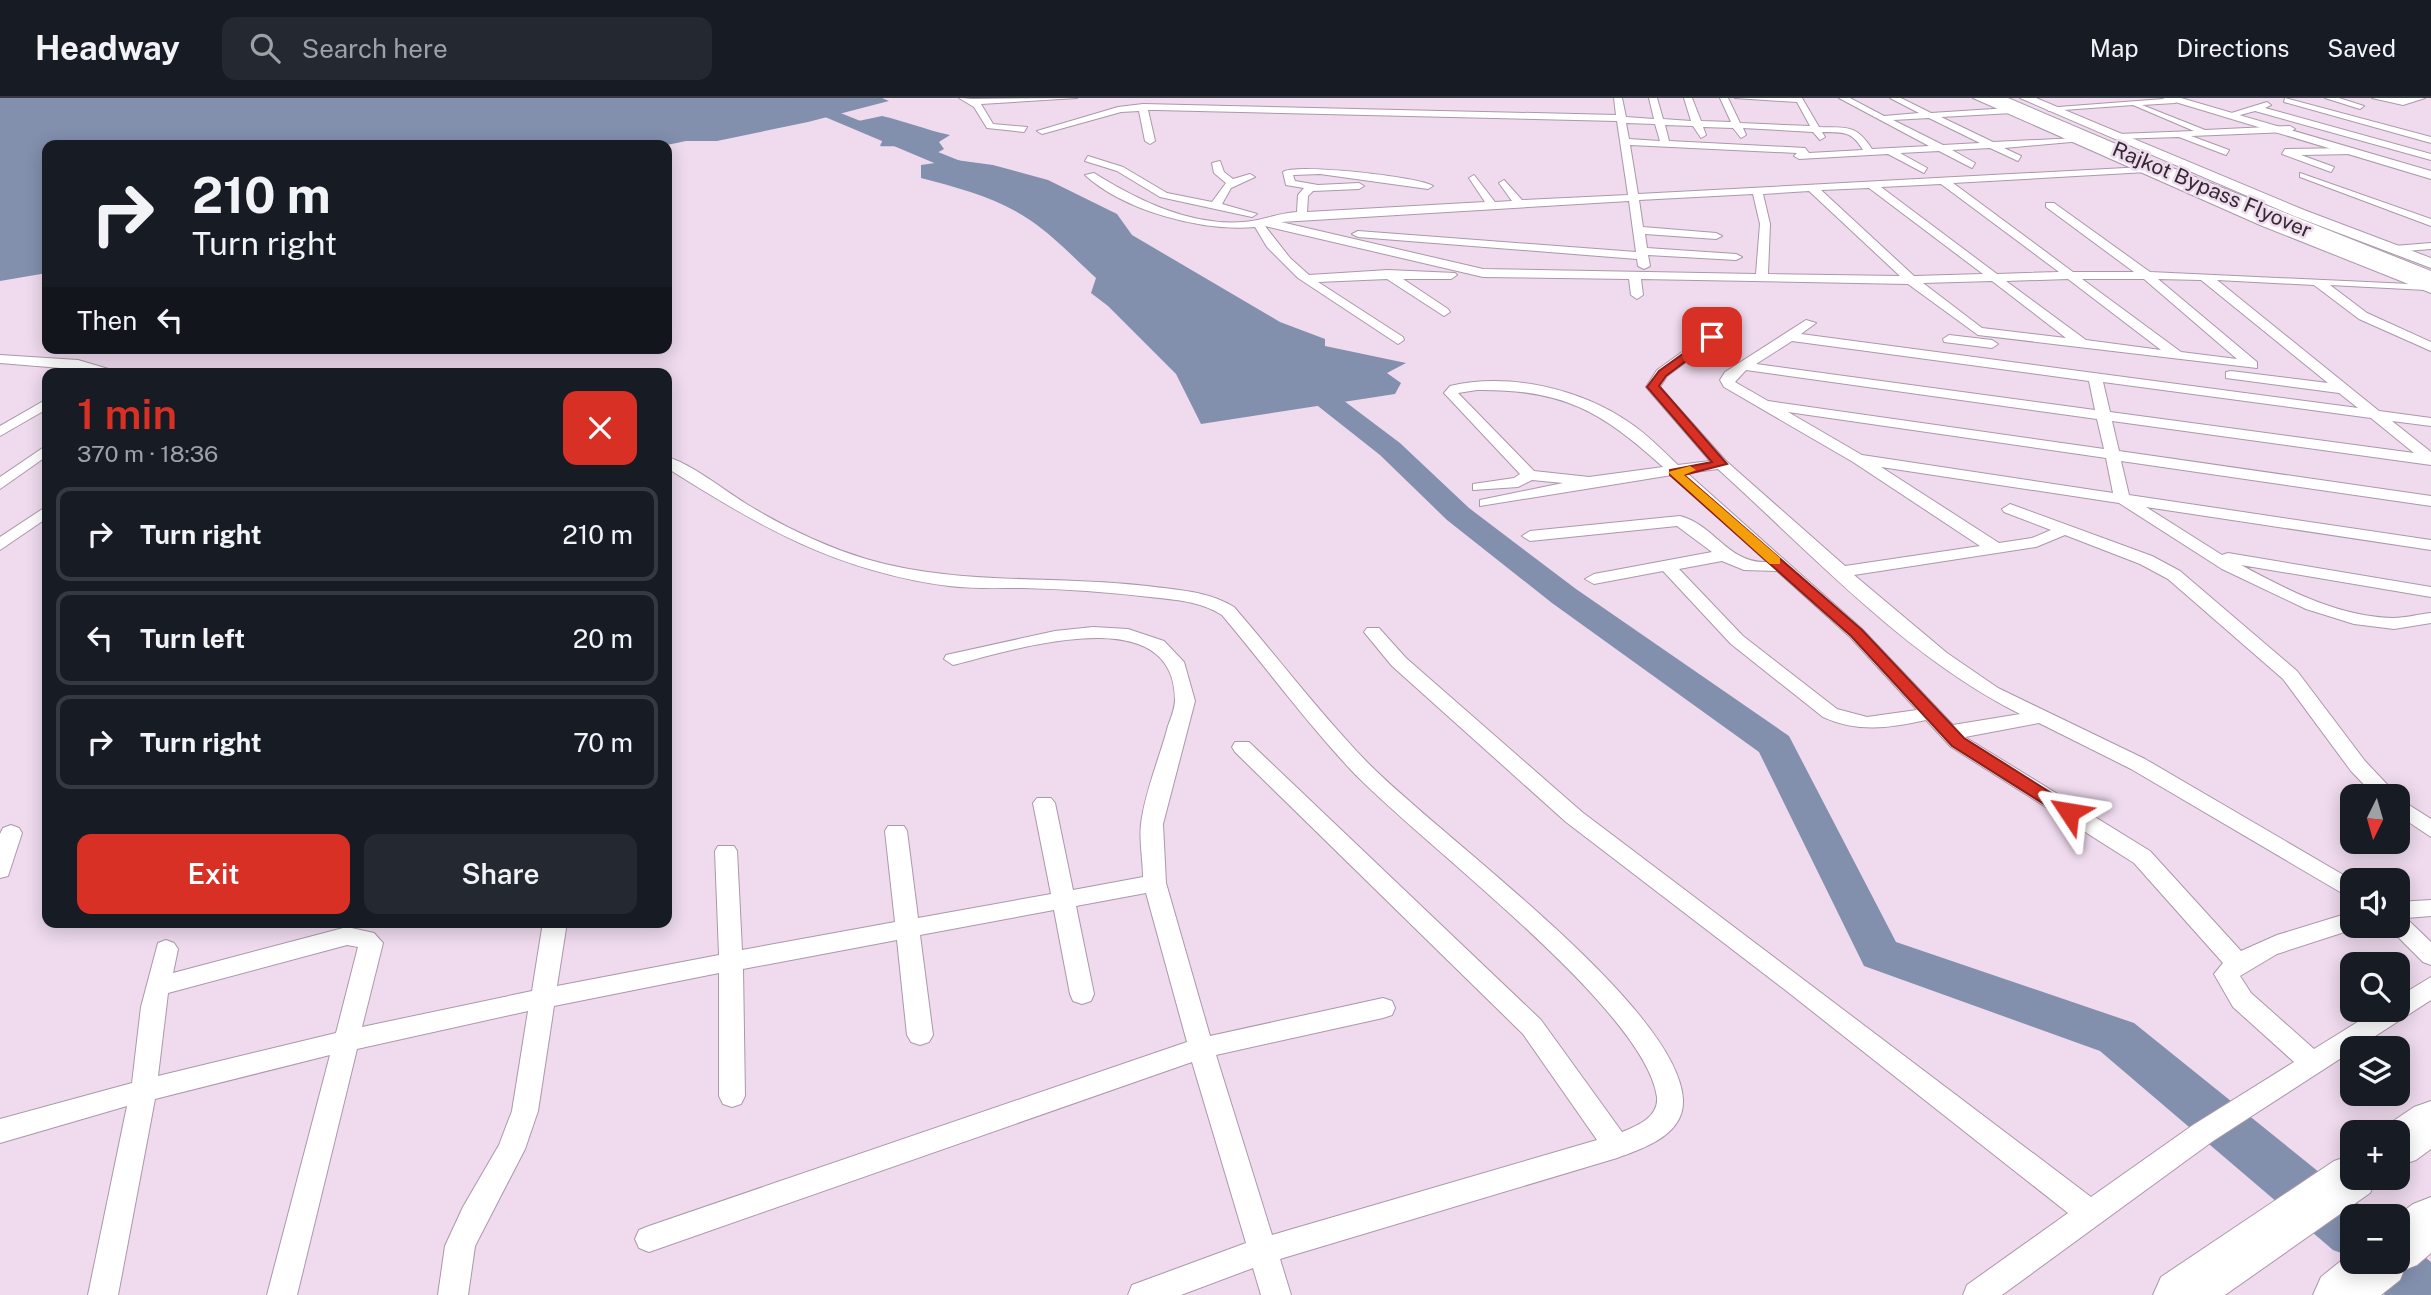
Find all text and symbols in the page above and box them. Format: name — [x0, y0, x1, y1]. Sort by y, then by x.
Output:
search box — [222, 17, 712, 80]
text: Headway — [35, 29, 180, 67]
icon: search — [246, 29, 284, 67]
text: Search here — [302, 33, 448, 64]
text: Map — [2090, 34, 2139, 62]
text: Directions — [2177, 34, 2289, 62]
text: Saved — [2327, 34, 2396, 62]
street label: Rajkot Bypass Flyover — [2109, 136, 2316, 243]
text: 210 m — [192, 166, 331, 224]
icon: right — [77, 168, 168, 259]
text: Turn right — [192, 225, 337, 262]
icon: left — [151, 301, 189, 339]
text: Then — [77, 305, 137, 336]
pin — [1682, 307, 1742, 367]
icon: arrive — [1693, 318, 1731, 356]
text: 1 min — [77, 389, 177, 438]
button: close — [563, 391, 637, 465]
text: 370 m · 18:36 — [77, 440, 218, 467]
icon: right — [81, 515, 119, 553]
text: Turn right — [140, 519, 262, 550]
text: 210 m — [562, 519, 633, 550]
icon: left — [81, 619, 119, 657]
text: Turn left — [140, 623, 245, 654]
text: 20 m — [573, 623, 633, 654]
icon: right — [81, 723, 119, 761]
text: Turn right — [140, 727, 262, 758]
text: 70 m — [573, 727, 633, 758]
position arrow — [2032, 775, 2106, 849]
north arrow — [2340, 784, 2410, 854]
map controls — [2340, 784, 2410, 1274]
button: Exit — [77, 834, 350, 914]
button: Share — [364, 834, 637, 914]
button: sound — [2340, 868, 2410, 938]
button: search — [2340, 952, 2410, 1022]
button: layers — [2340, 1036, 2410, 1106]
button: + — [2340, 1120, 2410, 1190]
button: − — [2340, 1204, 2410, 1274]

